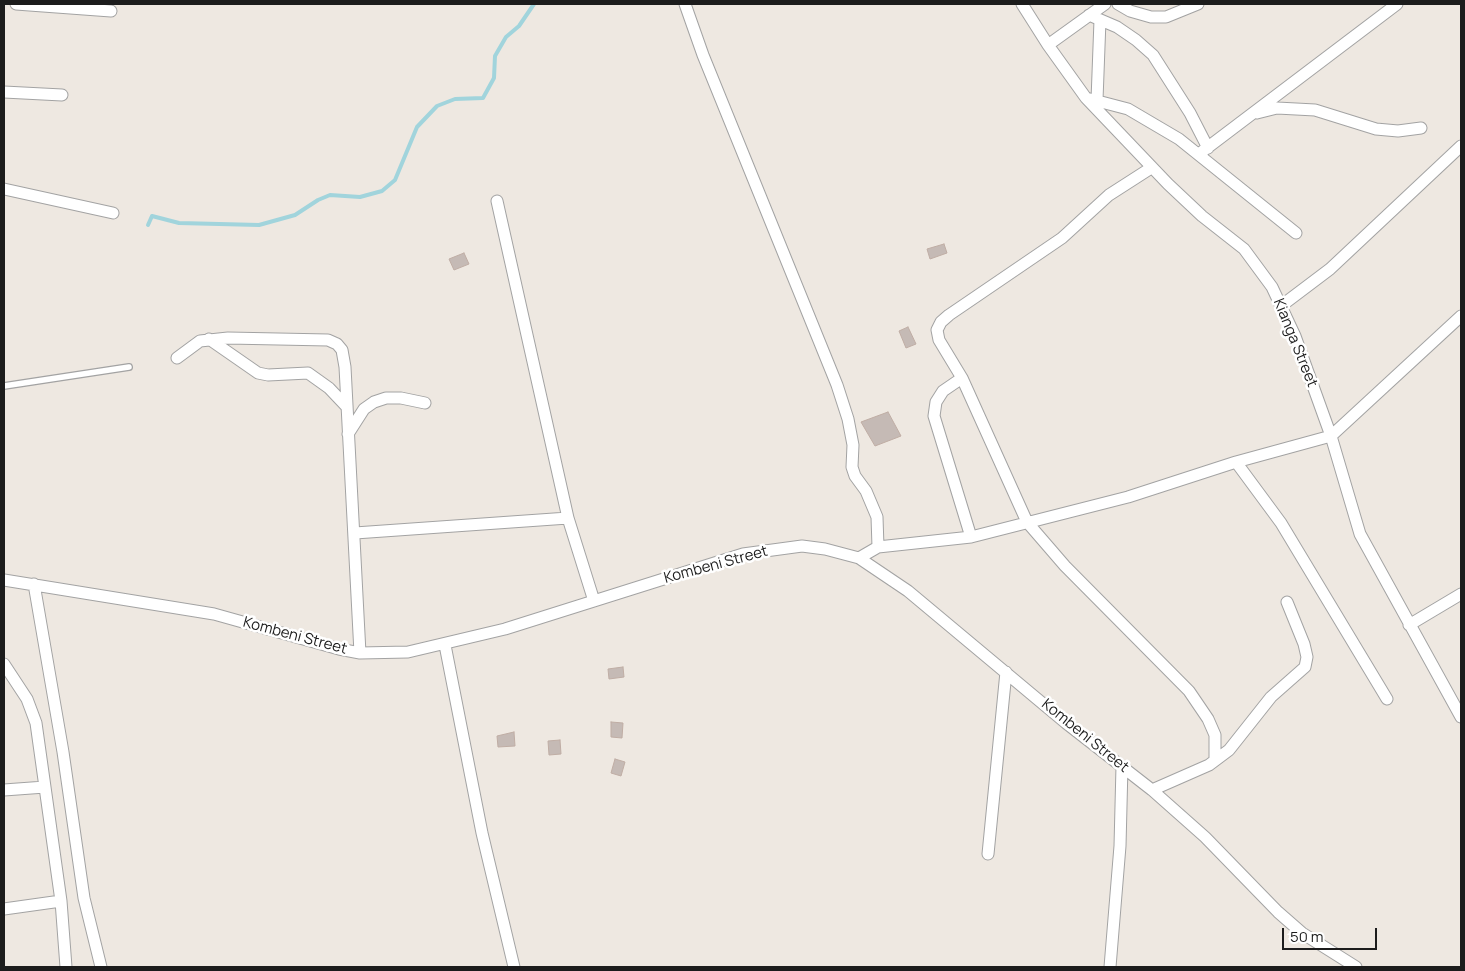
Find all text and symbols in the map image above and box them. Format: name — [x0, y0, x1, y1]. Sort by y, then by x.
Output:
street label: Kianga Street — [1269, 296, 1321, 390]
street label: Kombeni Street — [662, 542, 770, 588]
street label: Kombeni Street — [241, 613, 349, 659]
street label: Kombeni Street — [1038, 695, 1132, 777]
scale bar — [1285, 918, 1380, 950]
text: 50 m — [1290, 926, 1324, 947]

